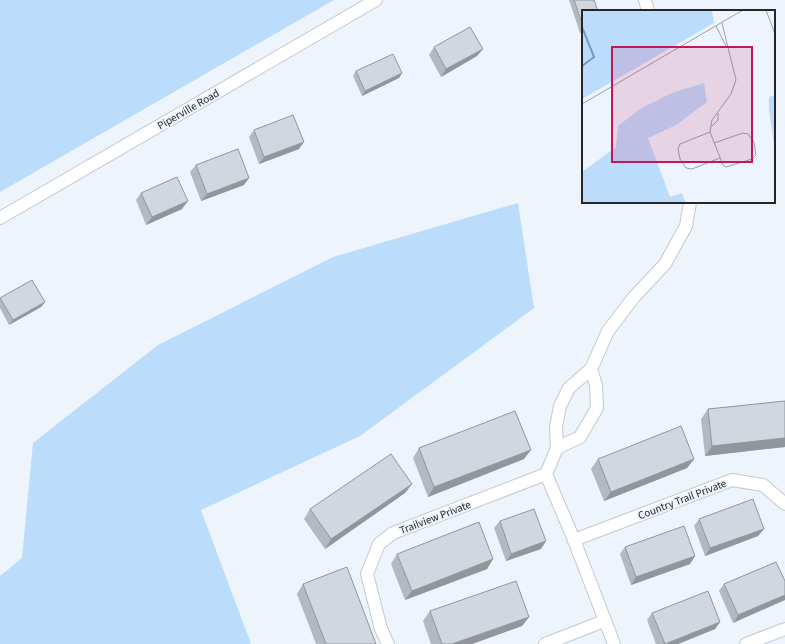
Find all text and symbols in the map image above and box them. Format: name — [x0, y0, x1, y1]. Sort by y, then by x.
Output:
inset map — [582, 10, 775, 203]
street label: Piperville Road — [154, 86, 222, 133]
street label: Country Trail Private — [636, 475, 729, 523]
street label: Trailview Private — [397, 497, 474, 538]

